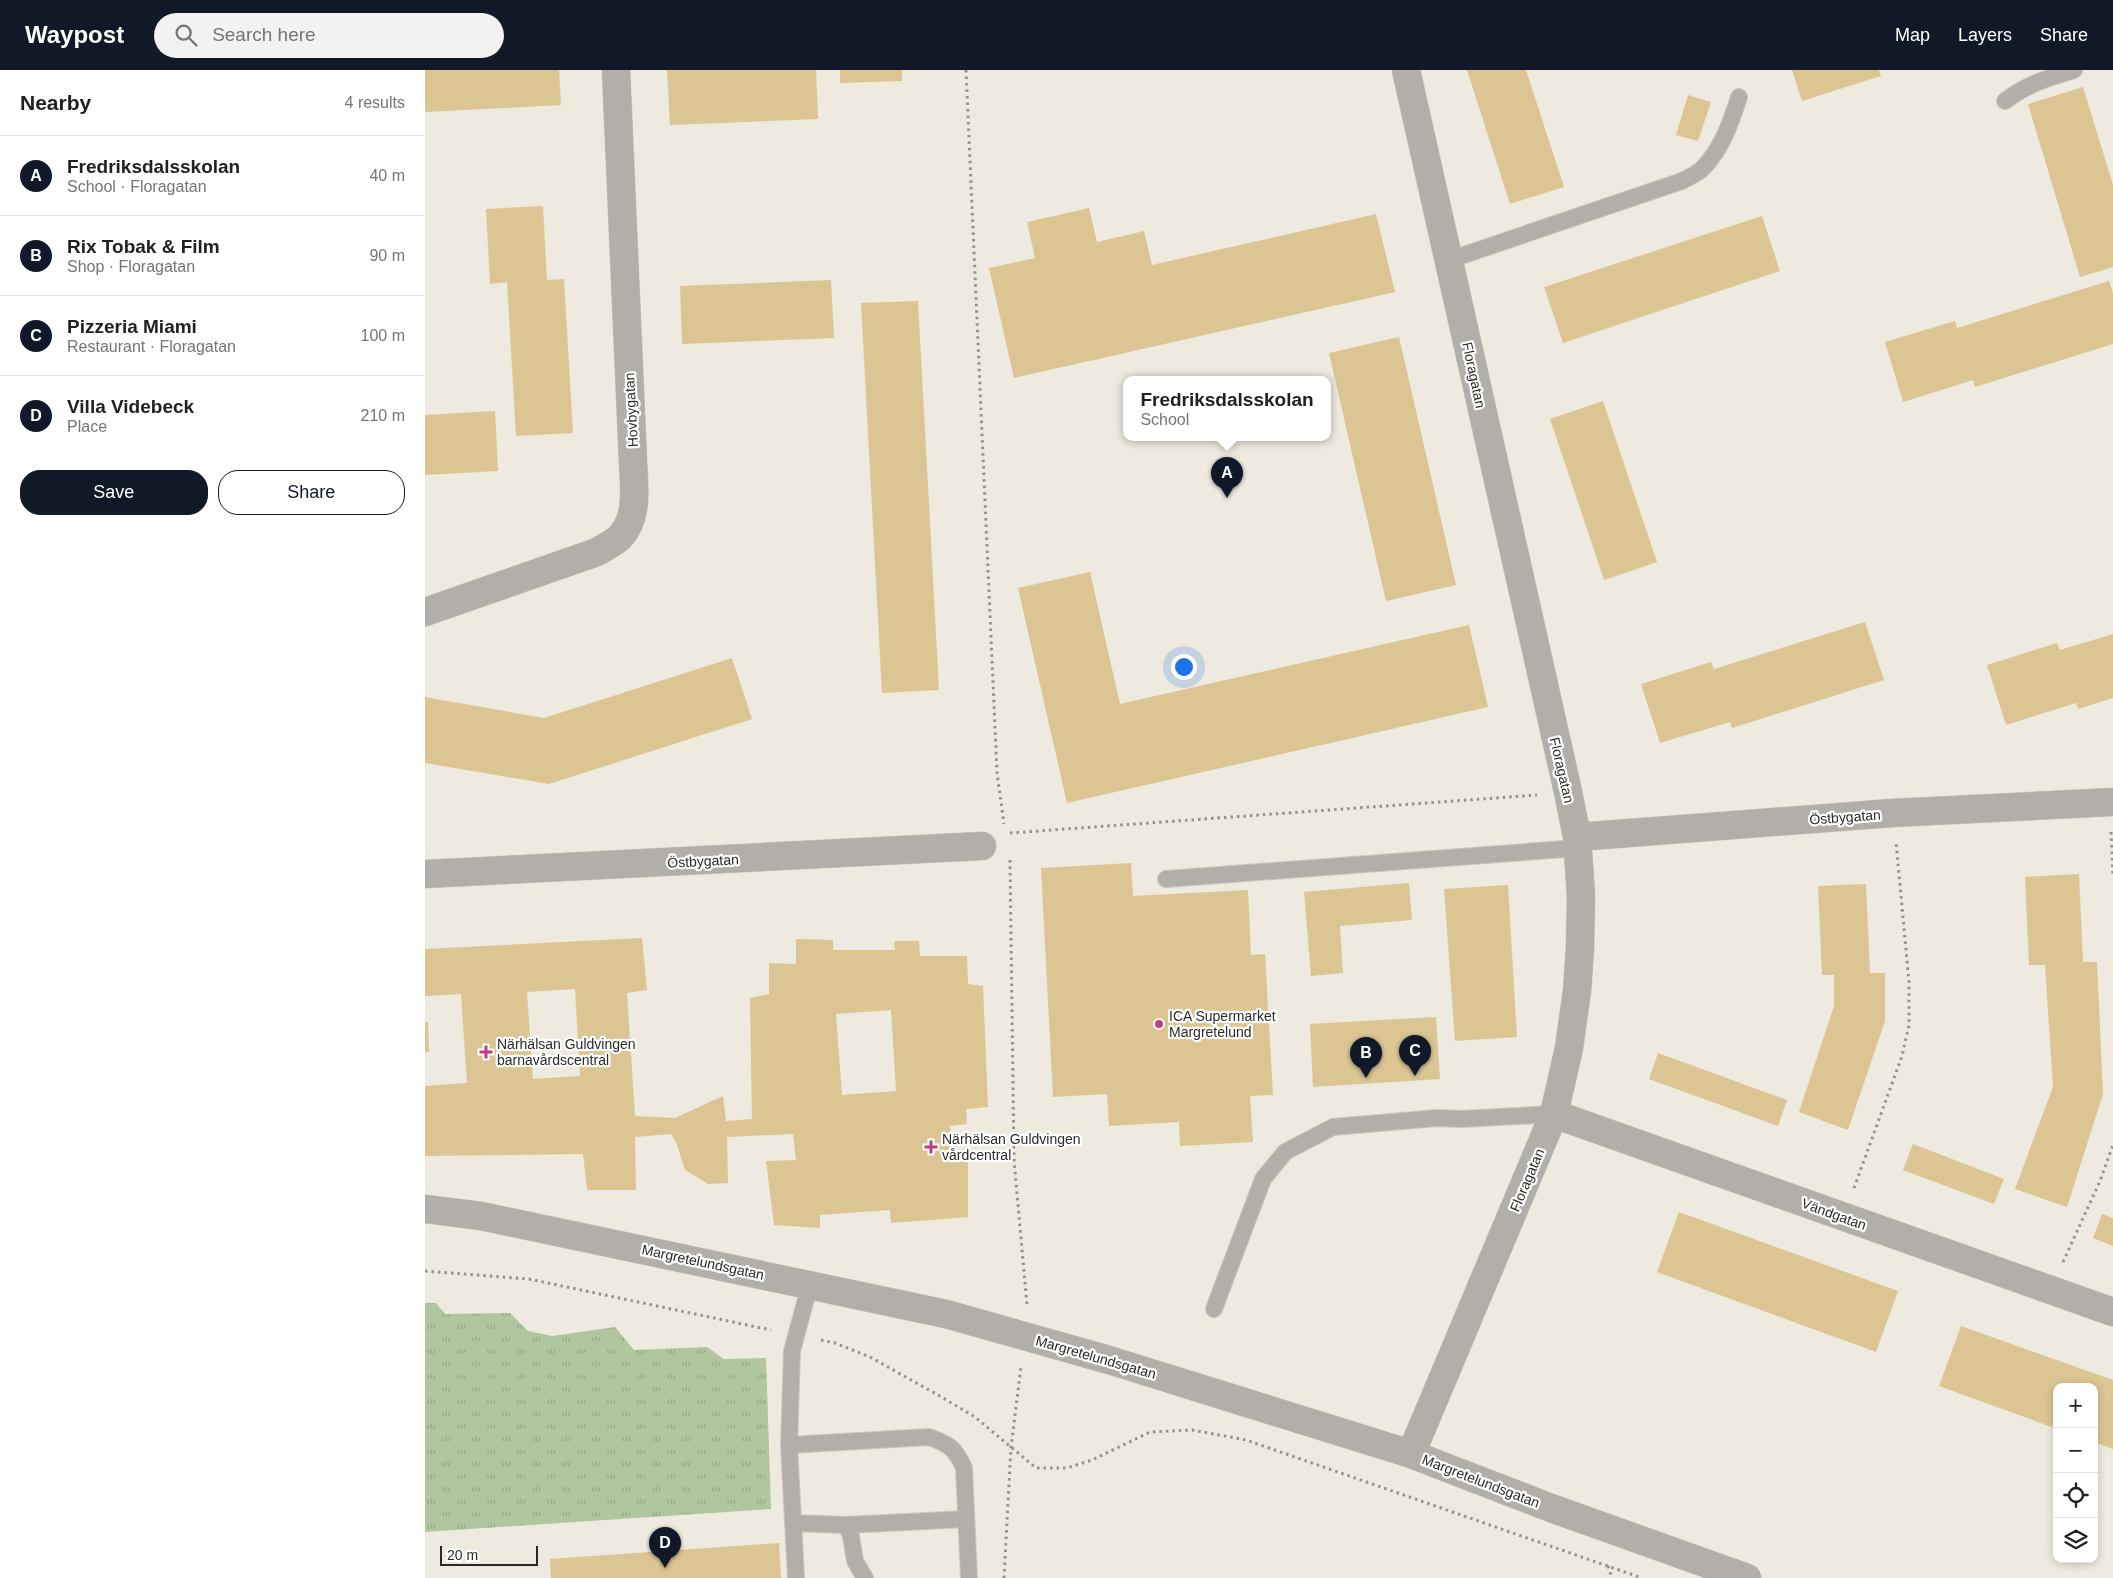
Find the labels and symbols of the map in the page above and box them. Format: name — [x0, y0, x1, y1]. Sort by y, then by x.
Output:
street label: Floragatan — [1459, 341, 1489, 409]
street label: Hovbygatan — [621, 372, 641, 448]
pin: A — [1211, 457, 1243, 498]
your location — [1171, 654, 1197, 680]
street label: Floragatan — [1547, 736, 1577, 804]
street label: Östbygatan — [1809, 806, 1881, 827]
street label: Östbygatan — [667, 850, 739, 871]
place label: ICA Supermarket Margretelund — [1169, 1008, 1276, 1040]
marker: ICA Supermarket Margretelund — [1153, 1018, 1165, 1030]
pin: C — [1399, 1035, 1431, 1076]
place label: Närhälsan Guldvingen barnavårdscentral — [497, 1036, 636, 1068]
pin: B — [1350, 1037, 1382, 1078]
marker: Närhälsan Guldvingen barnavårdscentral — [479, 1045, 493, 1059]
place label: Närhälsan Guldvingen vårdcentral — [942, 1131, 1081, 1163]
marker: Närhälsan Guldvingen vårdcentral — [924, 1140, 938, 1154]
street label: Floragatan — [1507, 1146, 1547, 1214]
street label: Vändgatan — [1799, 1195, 1869, 1233]
street label: Margretelundsgatan — [640, 1241, 766, 1283]
street label: Margretelundsgatan — [1034, 1332, 1158, 1382]
street label: Margretelundsgatan — [1420, 1451, 1542, 1511]
pin: D — [649, 1527, 681, 1568]
scale bar — [440, 1543, 537, 1566]

